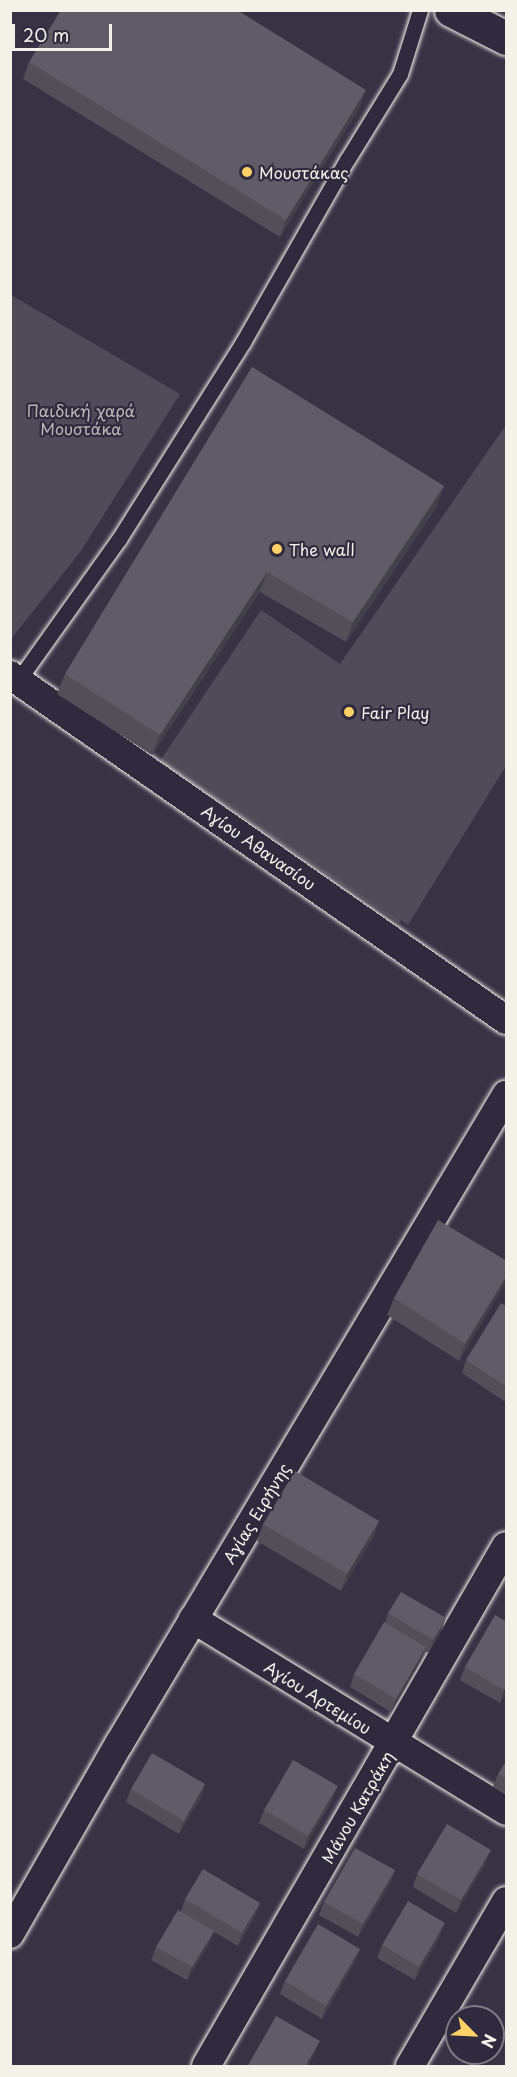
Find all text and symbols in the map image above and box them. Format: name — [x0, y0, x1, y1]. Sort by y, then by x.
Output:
scale bar — [15, 12, 116, 50]
text: 20 m — [23, 21, 69, 48]
place label: Μουστάκας — [259, 162, 348, 182]
marker: Μουστάκας — [240, 165, 254, 179]
park label: Παιδική χαρά Μουστάκα — [27, 400, 135, 438]
place label: The wall — [289, 539, 355, 559]
marker: The wall — [270, 542, 284, 556]
place label: Fair Play — [361, 702, 430, 722]
marker: Fair Play — [342, 705, 356, 719]
street label: Αγίου Αθανασίου — [198, 801, 320, 893]
street label: Αγίας Ειρήνης — [218, 1459, 294, 1567]
street label: Αγίου Αρτεμίου — [261, 1656, 375, 1738]
street label: Μάνου Κατράκη — [317, 1747, 397, 1867]
north arrow — [445, 2005, 505, 2065]
text: N — [476, 2031, 503, 2052]

